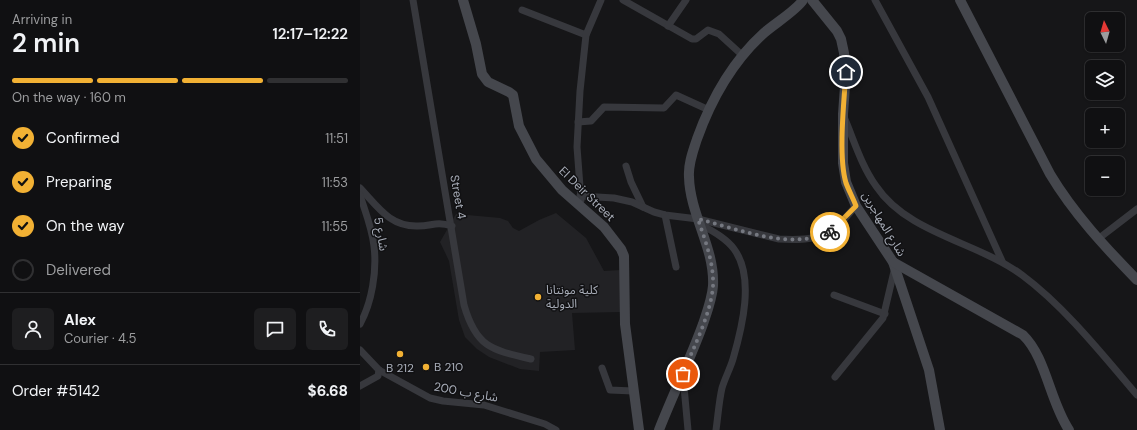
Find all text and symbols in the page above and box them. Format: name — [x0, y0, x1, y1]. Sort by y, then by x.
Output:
text: Arriving in — [12, 11, 72, 28]
north arrow — [1085, 12, 1125, 52]
map controls — [1085, 12, 1125, 196]
text: 12:17–12:22 — [272, 24, 348, 44]
text: 2 min — [12, 26, 80, 60]
pin — [829, 55, 863, 89]
button: layers — [1085, 60, 1125, 100]
icon: home — [835, 61, 857, 83]
text: On the way · 160 m — [12, 89, 126, 106]
button: + — [1085, 108, 1125, 148]
icon: check — [12, 127, 34, 149]
text: Confirmed — [46, 128, 120, 148]
text: 11:51 — [325, 130, 348, 147]
button: − — [1085, 156, 1125, 196]
street label: El Deir Street — [555, 163, 619, 225]
icon: check — [12, 171, 34, 193]
text: Preparing — [46, 172, 112, 192]
text: 11:53 — [322, 174, 348, 191]
street label: Street 4 — [446, 174, 470, 220]
street label: شارع المهاجرين — [858, 189, 910, 260]
courier — [810, 212, 850, 252]
icon: check — [12, 215, 34, 237]
text: On the way — [46, 216, 125, 236]
street label: شارع 5 — [369, 216, 392, 252]
text: 11:55 — [321, 218, 348, 235]
icon: bike — [819, 221, 841, 243]
text: Delivered — [46, 260, 111, 280]
place label: كلية مونتانا الدولية — [546, 282, 599, 312]
marker: كلية مونتانا الدولية — [533, 292, 543, 302]
button: person — [12, 308, 54, 350]
button: chat — [254, 308, 296, 350]
button: phone — [306, 308, 348, 350]
text: Alex — [64, 310, 96, 330]
text: Courier · 4.5 — [64, 330, 137, 347]
marker: B 212 — [395, 349, 405, 359]
pin — [666, 357, 700, 391]
place label: B 210 — [434, 359, 463, 375]
place label: B 212 — [386, 360, 414, 376]
marker: B 210 — [421, 362, 431, 372]
icon: bag — [672, 363, 694, 385]
street label: شارع ب 200 — [432, 378, 499, 407]
text: Order #5142 — [12, 381, 100, 401]
text: $6.68 — [308, 381, 348, 401]

